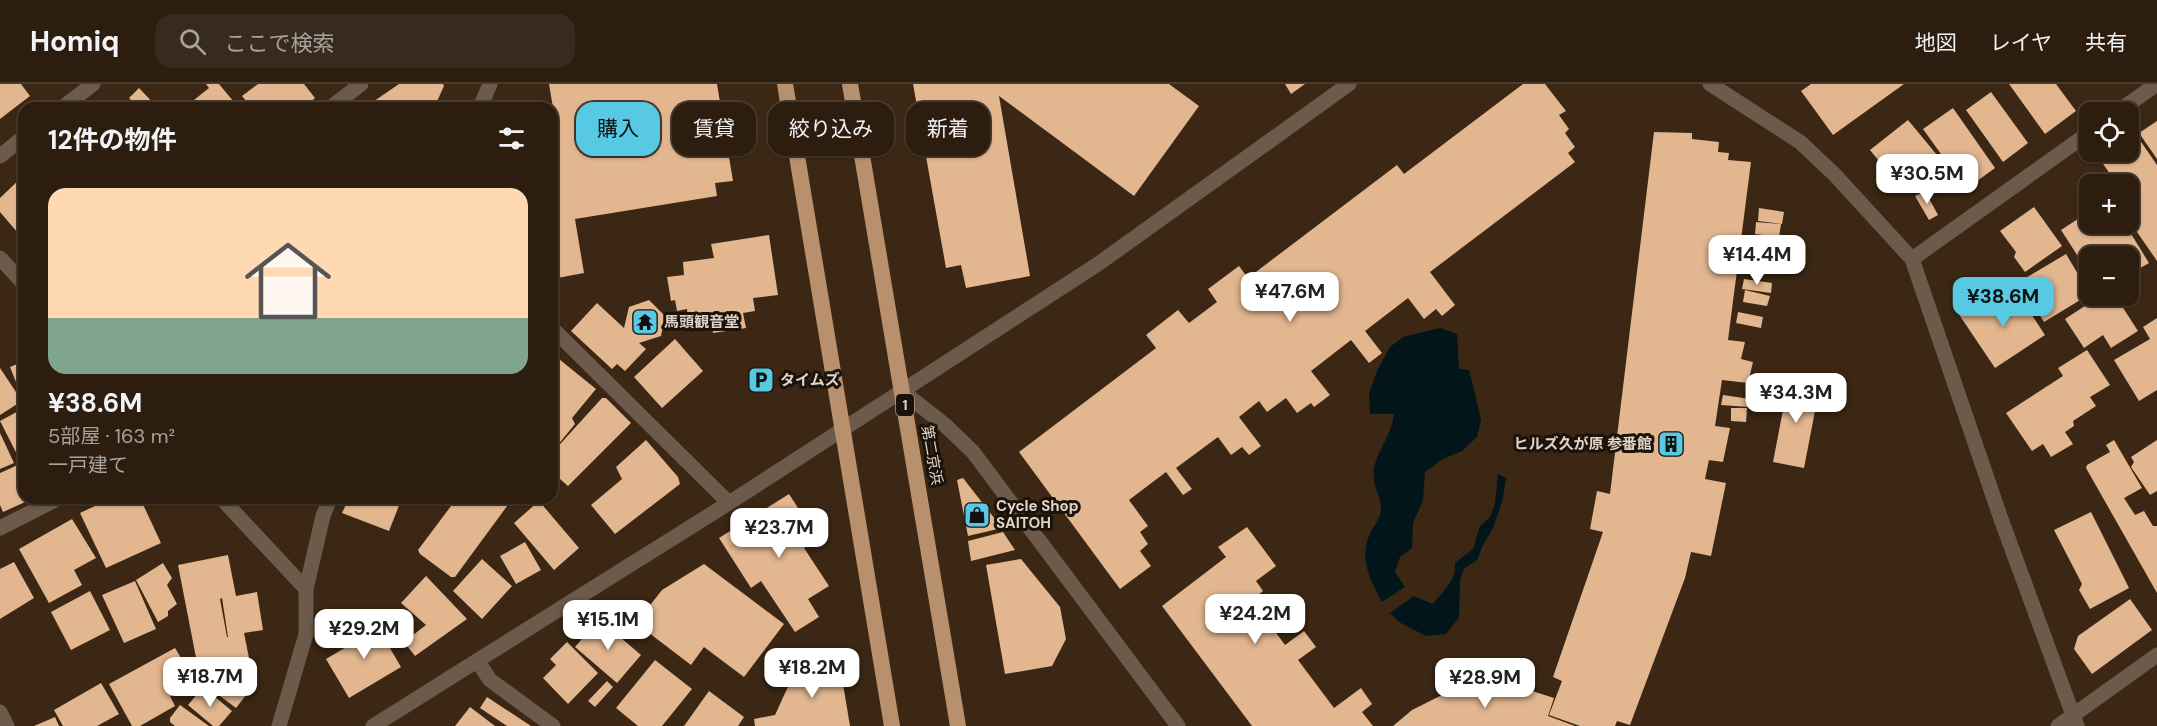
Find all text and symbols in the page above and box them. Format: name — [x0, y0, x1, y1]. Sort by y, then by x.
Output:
search box — [155, 14, 575, 68]
text: Homiq — [30, 23, 119, 60]
icon: search — [176, 25, 209, 58]
text: ここで検索 — [224, 29, 334, 58]
text: 地図 — [1915, 29, 1957, 57]
text: レイヤ — [1990, 29, 2052, 57]
text: 共有 — [2085, 29, 2127, 57]
chip: 購入 — [576, 102, 660, 156]
chip: 賃貸 — [672, 102, 756, 156]
chip: 絞り込み — [768, 102, 894, 156]
chip: 新着 — [906, 102, 990, 156]
map controls — [2079, 102, 2139, 306]
button: locate — [2079, 102, 2139, 162]
icon: filters — [495, 122, 528, 155]
text: 12件の物件 — [48, 123, 176, 157]
pin: ¥30.5M — [1878, 154, 1976, 205]
text: ¥30.5M — [1890, 160, 1964, 186]
button: + — [2079, 174, 2139, 234]
icon: home — [234, 227, 342, 335]
pin: ¥14.4M — [1708, 235, 1806, 286]
text: ¥14.4M — [1722, 241, 1792, 267]
button: − — [2079, 246, 2139, 306]
pin: ¥47.6M — [1241, 272, 1339, 323]
pin: ¥38.6M — [1954, 277, 2052, 328]
text: ¥47.6M — [1255, 278, 1325, 304]
text: ¥38.6M — [1967, 283, 2039, 309]
temple icon: 馬頭観音堂 — [630, 307, 660, 337]
place label: 馬頭観音堂 — [664, 312, 739, 332]
parking icon: タイムズ — [746, 365, 776, 395]
place label: タイムズ — [780, 370, 840, 390]
pin: ¥34.3M — [1747, 373, 1845, 424]
text: ¥34.3M — [1760, 379, 1832, 405]
text: ¥38.6M — [48, 386, 142, 420]
road number: 1 — [896, 394, 914, 416]
text: 5部屋 · 163 m² — [48, 423, 175, 449]
street label: 第二京浜 — [917, 424, 947, 486]
building icon: ヒルズ久が原 参番館 — [1656, 429, 1686, 459]
place label: ヒルズ久が原 参番館 — [1513, 434, 1652, 454]
text: 一戸建て — [48, 452, 128, 478]
place label: Cycle Shop SAITOH — [996, 496, 1079, 533]
shop icon: Cycle Shop SAITOH — [962, 500, 992, 530]
pin: ¥23.7M — [730, 508, 828, 559]
text: ¥23.7M — [744, 514, 814, 540]
pin: ¥24.2M — [1206, 594, 1304, 645]
pin: ¥15.1M — [559, 600, 657, 651]
text: ¥24.2M — [1219, 600, 1291, 626]
text: ¥15.1M — [577, 606, 639, 632]
pin: ¥29.2M — [315, 609, 413, 660]
text: ¥29.2M — [329, 615, 399, 641]
pin: ¥18.2M — [763, 648, 861, 699]
text: ¥18.2M — [778, 654, 846, 680]
pin: ¥18.7M — [161, 657, 259, 708]
pin: ¥28.9M — [1436, 658, 1534, 709]
text: ¥18.7M — [177, 663, 243, 689]
text: ¥28.9M — [1449, 664, 1521, 690]

